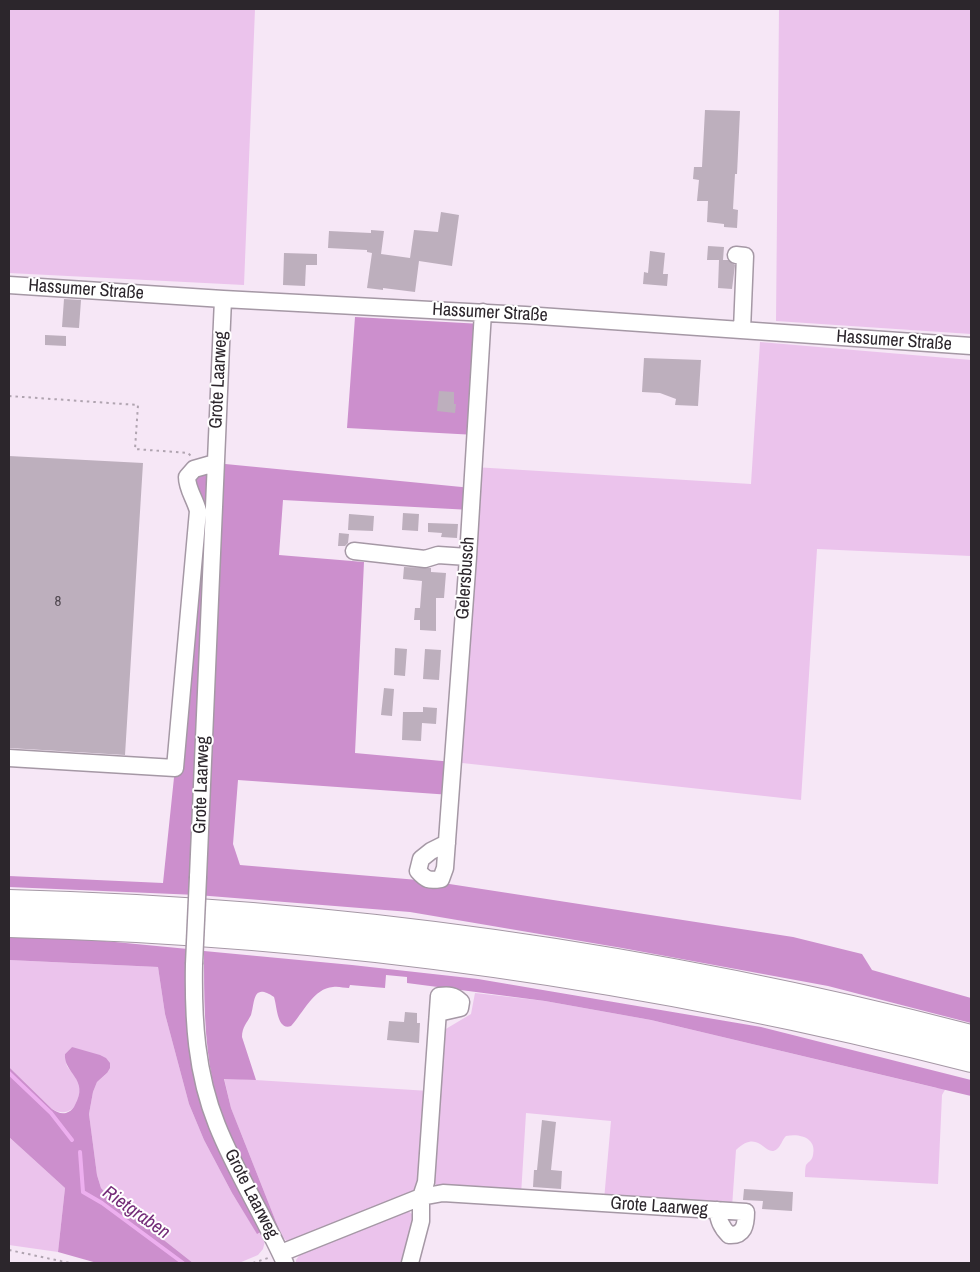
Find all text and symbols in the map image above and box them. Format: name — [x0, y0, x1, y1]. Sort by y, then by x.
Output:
street label: Hassumer Straße — [28, 275, 144, 305]
street label: Hassumer Straße — [432, 299, 548, 327]
street label: Hassumer Straße — [836, 326, 952, 356]
street label: Grote Laarweg — [206, 331, 232, 429]
street label: Gelersbusch — [452, 536, 480, 620]
house number: 8 — [55, 593, 61, 611]
street label: Grote Laarweg — [190, 736, 214, 834]
street label: Grote Laarweg — [219, 1146, 283, 1242]
water label: Rietgraben — [98, 1182, 174, 1244]
street label: Grote Laarweg — [610, 1193, 708, 1221]

